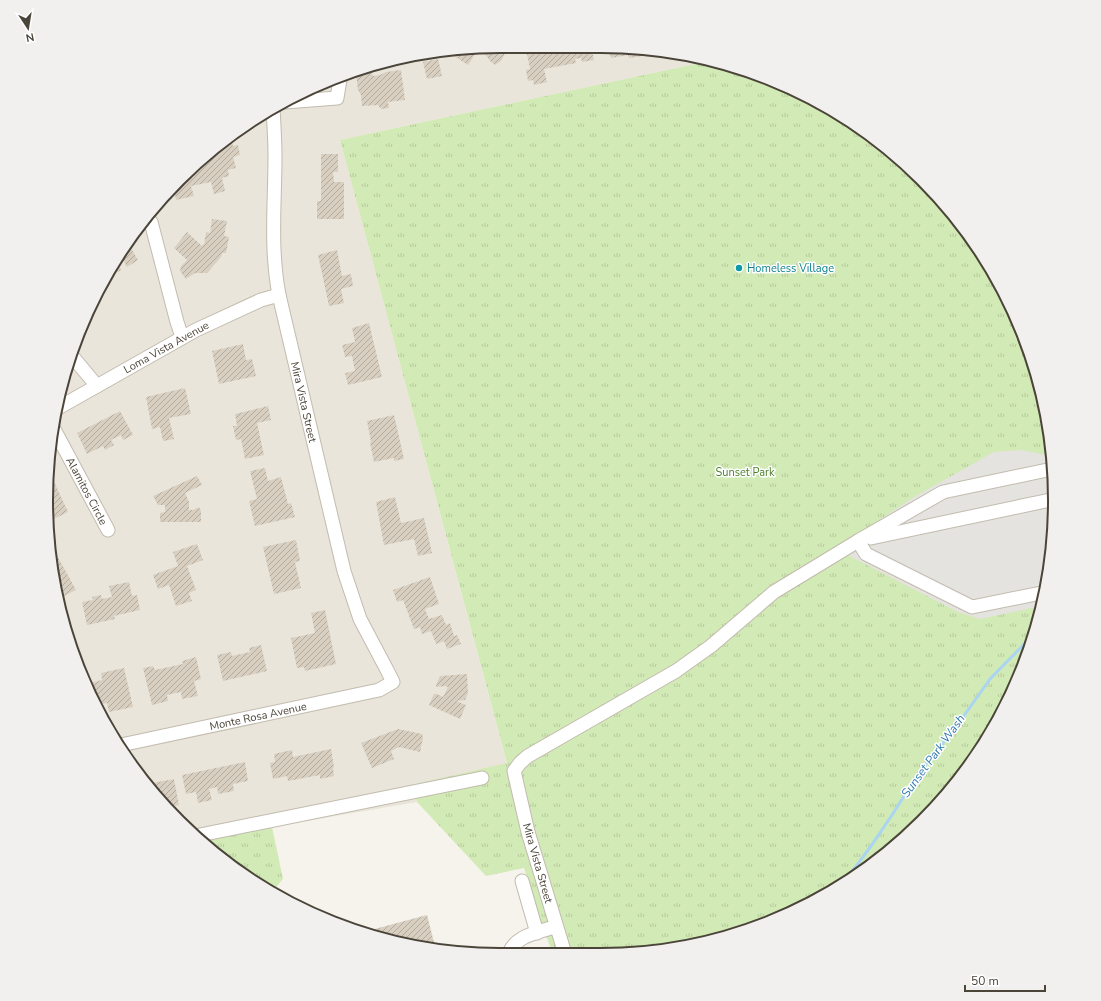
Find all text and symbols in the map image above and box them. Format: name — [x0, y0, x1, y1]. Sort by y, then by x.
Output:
north arrow — [8, 8, 48, 48]
text: N — [24, 29, 36, 45]
place label: Homeless Village — [747, 261, 834, 276]
marker: Homeless Village — [734, 263, 744, 273]
street label: Loma Vista Avenue — [121, 318, 212, 377]
street label: Mira Vista Street — [287, 360, 320, 444]
street label: Alamitos Circle — [62, 455, 111, 528]
park label: Sunset Park — [716, 465, 775, 480]
street label: Monte Rosa Avenue — [208, 699, 308, 734]
water label: Sunset Park Wash — [897, 711, 969, 801]
street label: Mira Vista Street — [519, 821, 556, 905]
scale bar — [965, 967, 1045, 993]
text: 50 m — [971, 973, 999, 989]

